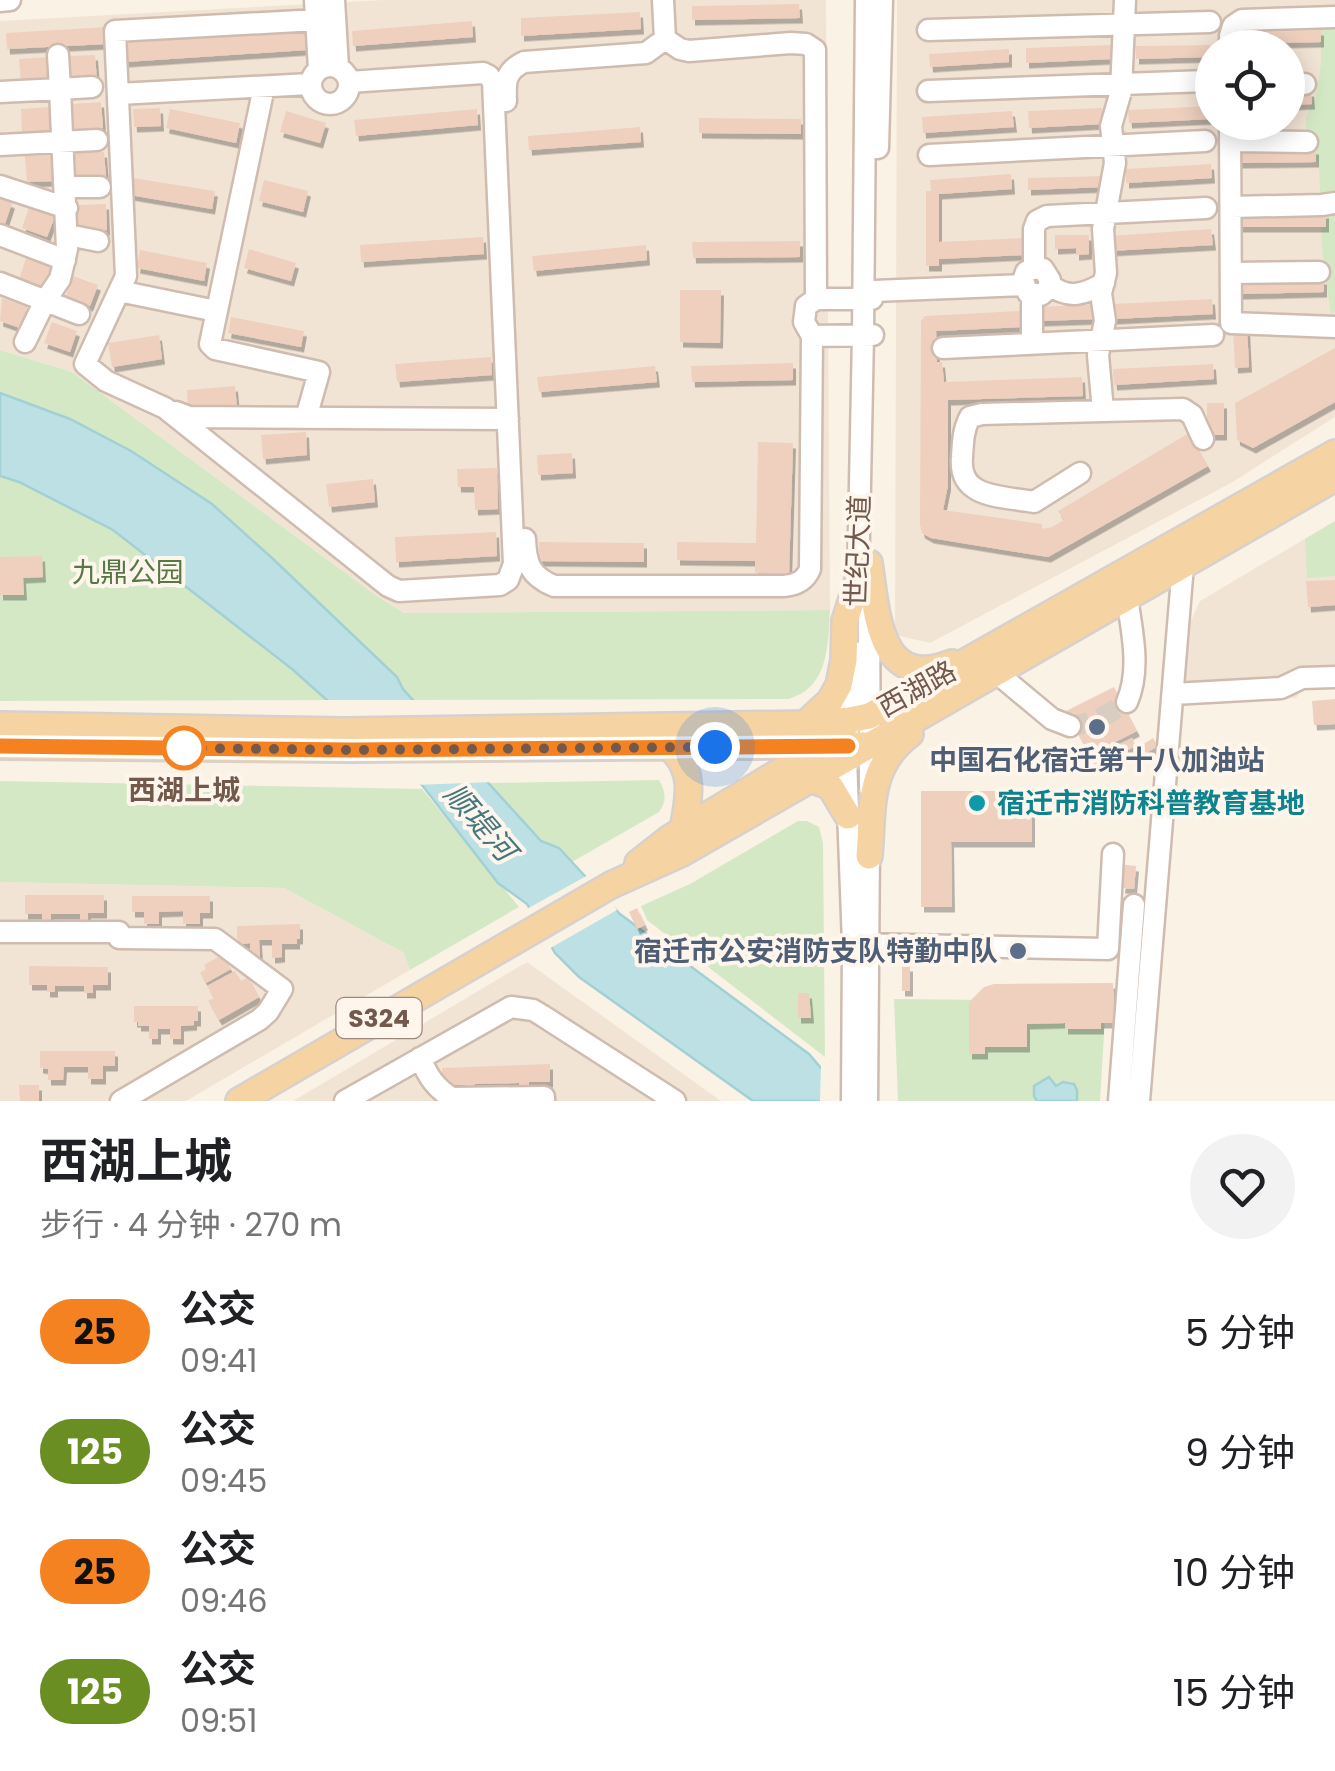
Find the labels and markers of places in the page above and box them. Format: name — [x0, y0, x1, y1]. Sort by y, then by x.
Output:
marker: 中国石化宿迁第十八加油站 — [1086, 716, 1108, 738]
marker: 西湖上城 — [163, 727, 205, 769]
place label: 中国石化宿迁第十八加油站 — [929, 741, 1265, 780]
place label: 西湖上城 — [128, 771, 240, 810]
place label: 宿迁市消防科普教育基地 — [997, 784, 1305, 823]
marker: 宿迁市消防科普教育基地 — [966, 792, 988, 814]
place label: 宿迁市公安消防支队特勤中队 — [634, 932, 998, 971]
marker: 宿迁市公安消防支队特勤中队 — [1007, 940, 1029, 962]

